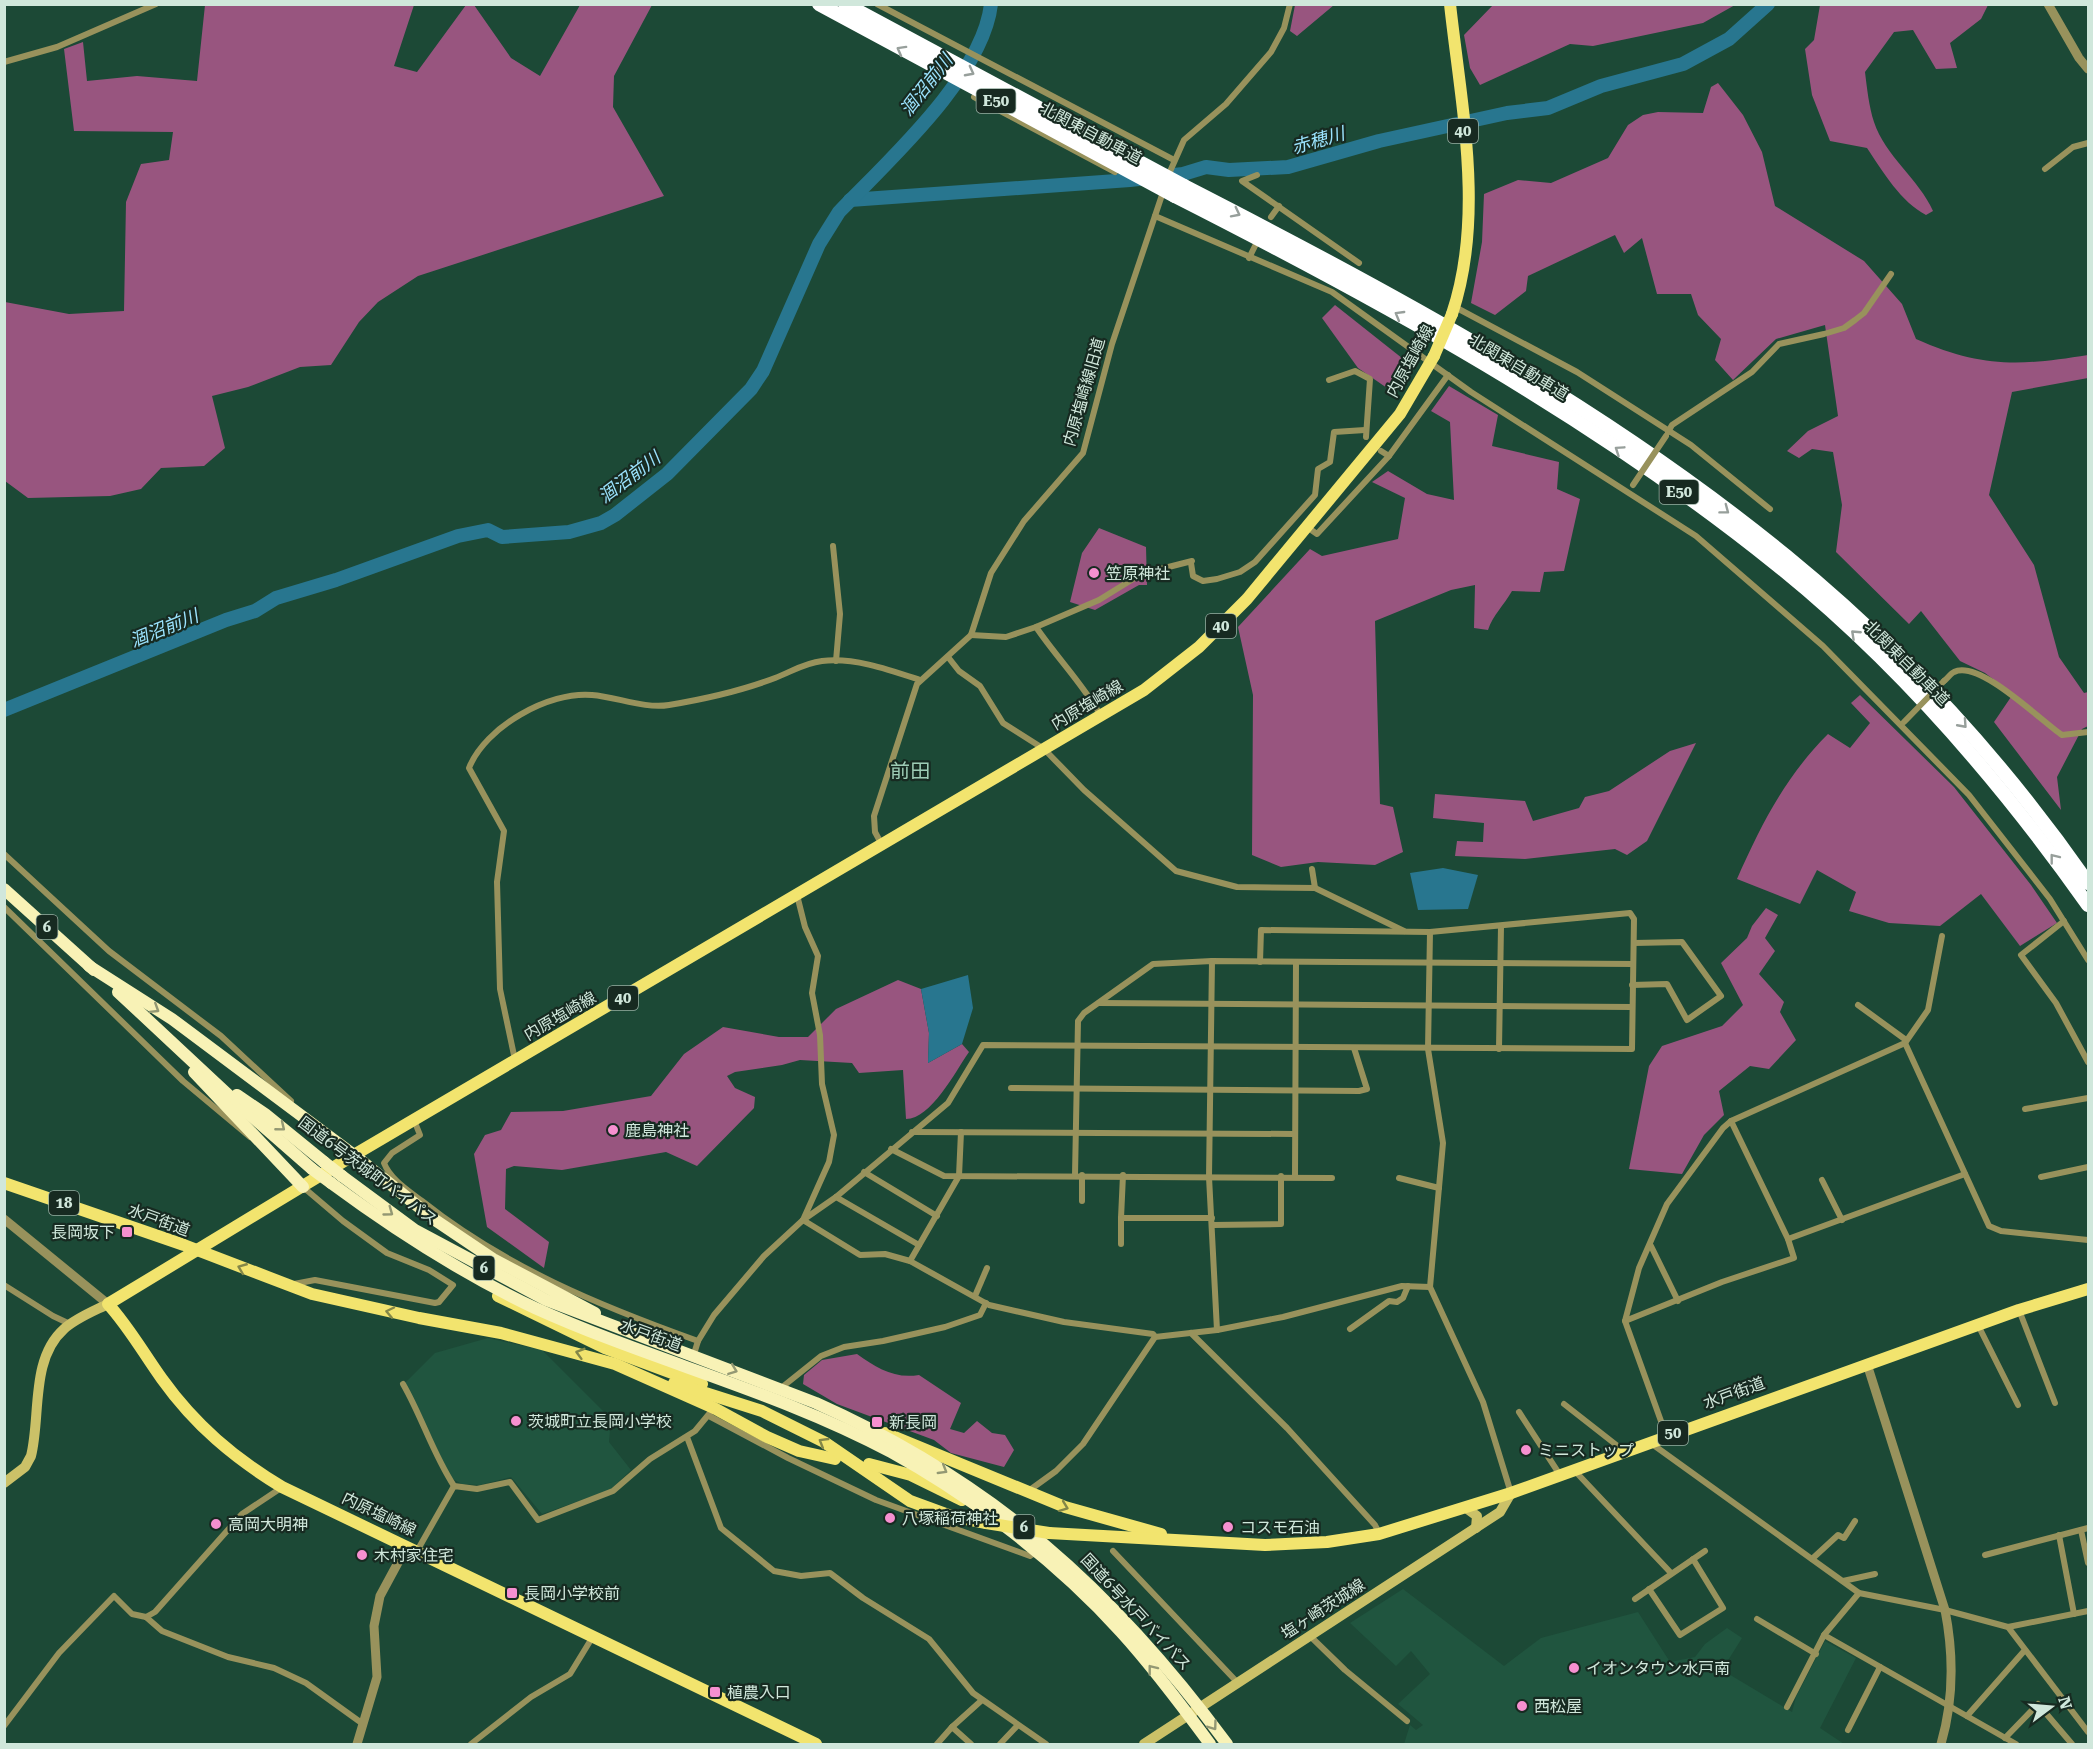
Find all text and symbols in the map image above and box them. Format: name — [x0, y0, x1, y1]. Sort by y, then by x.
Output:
one-way arrow — [897, 46, 907, 57]
water label: 涸沼前川 — [896, 49, 958, 120]
one-way arrow — [964, 65, 974, 76]
road number: E50 — [976, 89, 1016, 113]
street label: 北関東自動車道 — [1037, 98, 1145, 168]
road number: 40 — [1448, 119, 1478, 143]
water label: 赤穂川 — [1289, 122, 1349, 158]
one-way arrow — [1229, 205, 1240, 217]
one-way arrow — [1395, 311, 1405, 323]
street label: 内原塩崎線 — [1382, 321, 1438, 401]
street label: 北関東自動車道 — [1466, 330, 1572, 404]
street label: 内原塩崎線旧道 — [1059, 336, 1109, 448]
water label: 涸沼前川 — [594, 446, 666, 507]
one-way arrow — [1614, 446, 1625, 457]
road number: E50 — [1660, 480, 1698, 504]
one-way arrow — [1718, 502, 1729, 513]
place label: 笠原神社 — [1106, 564, 1170, 583]
marker: 笠原神社 — [1087, 566, 1101, 580]
water label: 涸沼前川 — [127, 604, 203, 651]
road number: 40 — [1206, 614, 1236, 638]
street label: 北関東自動車道 — [1861, 617, 1953, 709]
one-way arrow — [1851, 630, 1862, 641]
street label: 内原塩崎線 — [1048, 676, 1126, 734]
one-way arrow — [1956, 718, 1967, 728]
district label: 前田 — [890, 759, 930, 783]
one-way arrow — [2051, 853, 2062, 864]
road number: 6 — [36, 915, 57, 939]
road number: 40 — [608, 986, 638, 1010]
street label: 内原塩崎線 — [521, 988, 599, 1044]
one-way arrow — [149, 1002, 159, 1014]
street label: 国道6号茨城町バイパス — [295, 1113, 441, 1229]
one-way arrow — [274, 1119, 285, 1130]
place label: 鹿島神社 — [625, 1121, 689, 1140]
marker: 鹿島神社 — [606, 1123, 620, 1137]
road number: 18 — [49, 1191, 79, 1215]
street label: 水戸街道 — [126, 1200, 192, 1240]
one-way arrow — [383, 1204, 394, 1215]
place label: 長岡坂下 — [51, 1223, 115, 1242]
marker: 長岡坂下 — [120, 1225, 134, 1239]
road number: 6 — [474, 1256, 494, 1280]
one-way arrow — [237, 1263, 248, 1275]
one-way arrow — [385, 1306, 395, 1319]
street label: 水戸街道 — [618, 1315, 684, 1355]
one-way arrow — [575, 1348, 586, 1360]
one-way arrow — [727, 1362, 738, 1375]
street label: 水戸街道 — [1701, 1373, 1767, 1413]
place label: 茨城町立長岡小学校 — [528, 1412, 672, 1431]
place label: 新長岡 — [889, 1413, 937, 1432]
marker: 茨城町立長岡小学校 — [509, 1414, 523, 1428]
marker: 新長岡 — [870, 1415, 884, 1429]
road number: 50 — [1658, 1421, 1688, 1445]
one-way arrow — [819, 1438, 829, 1449]
place label: ミニストップ — [1538, 1441, 1634, 1460]
marker: ミニストップ — [1519, 1443, 1533, 1457]
one-way arrow — [937, 1462, 947, 1474]
street label: 内原塩崎線 — [339, 1488, 419, 1540]
one-way arrow — [1058, 1500, 1069, 1512]
place label: 八塚稲荷神社 — [902, 1509, 998, 1528]
marker: 八塚稲荷神社 — [883, 1511, 897, 1525]
place label: 高岡大明神 — [228, 1515, 308, 1534]
road number: 6 — [1014, 1515, 1034, 1539]
marker: 高岡大明神 — [209, 1517, 223, 1531]
place label: コスモ石油 — [1240, 1518, 1320, 1537]
marker: コスモ石油 — [1221, 1520, 1235, 1534]
place label: 木村家住宅 — [374, 1546, 454, 1565]
marker: 木村家住宅 — [355, 1548, 369, 1562]
street label: 国道6号水戸バイパス — [1077, 1550, 1195, 1674]
street label: 塩ヶ崎茨城線 — [1278, 1575, 1368, 1643]
place label: 長岡小学校前 — [524, 1584, 620, 1603]
marker: 長岡小学校前 — [505, 1586, 519, 1600]
place label: イオンタウン水戸南 — [1586, 1659, 1730, 1678]
marker: イオンタウン水戸南 — [1567, 1661, 1581, 1675]
one-way arrow — [1148, 1664, 1159, 1675]
north arrow — [2021, 1677, 2081, 1737]
place label: 植農入口 — [727, 1683, 791, 1702]
marker: 植農入口 — [708, 1685, 722, 1699]
text: N — [2054, 1694, 2076, 1712]
place label: 西松屋 — [1534, 1697, 1582, 1716]
marker: 西松屋 — [1515, 1699, 1529, 1713]
one-way arrow — [1205, 1719, 1216, 1730]

